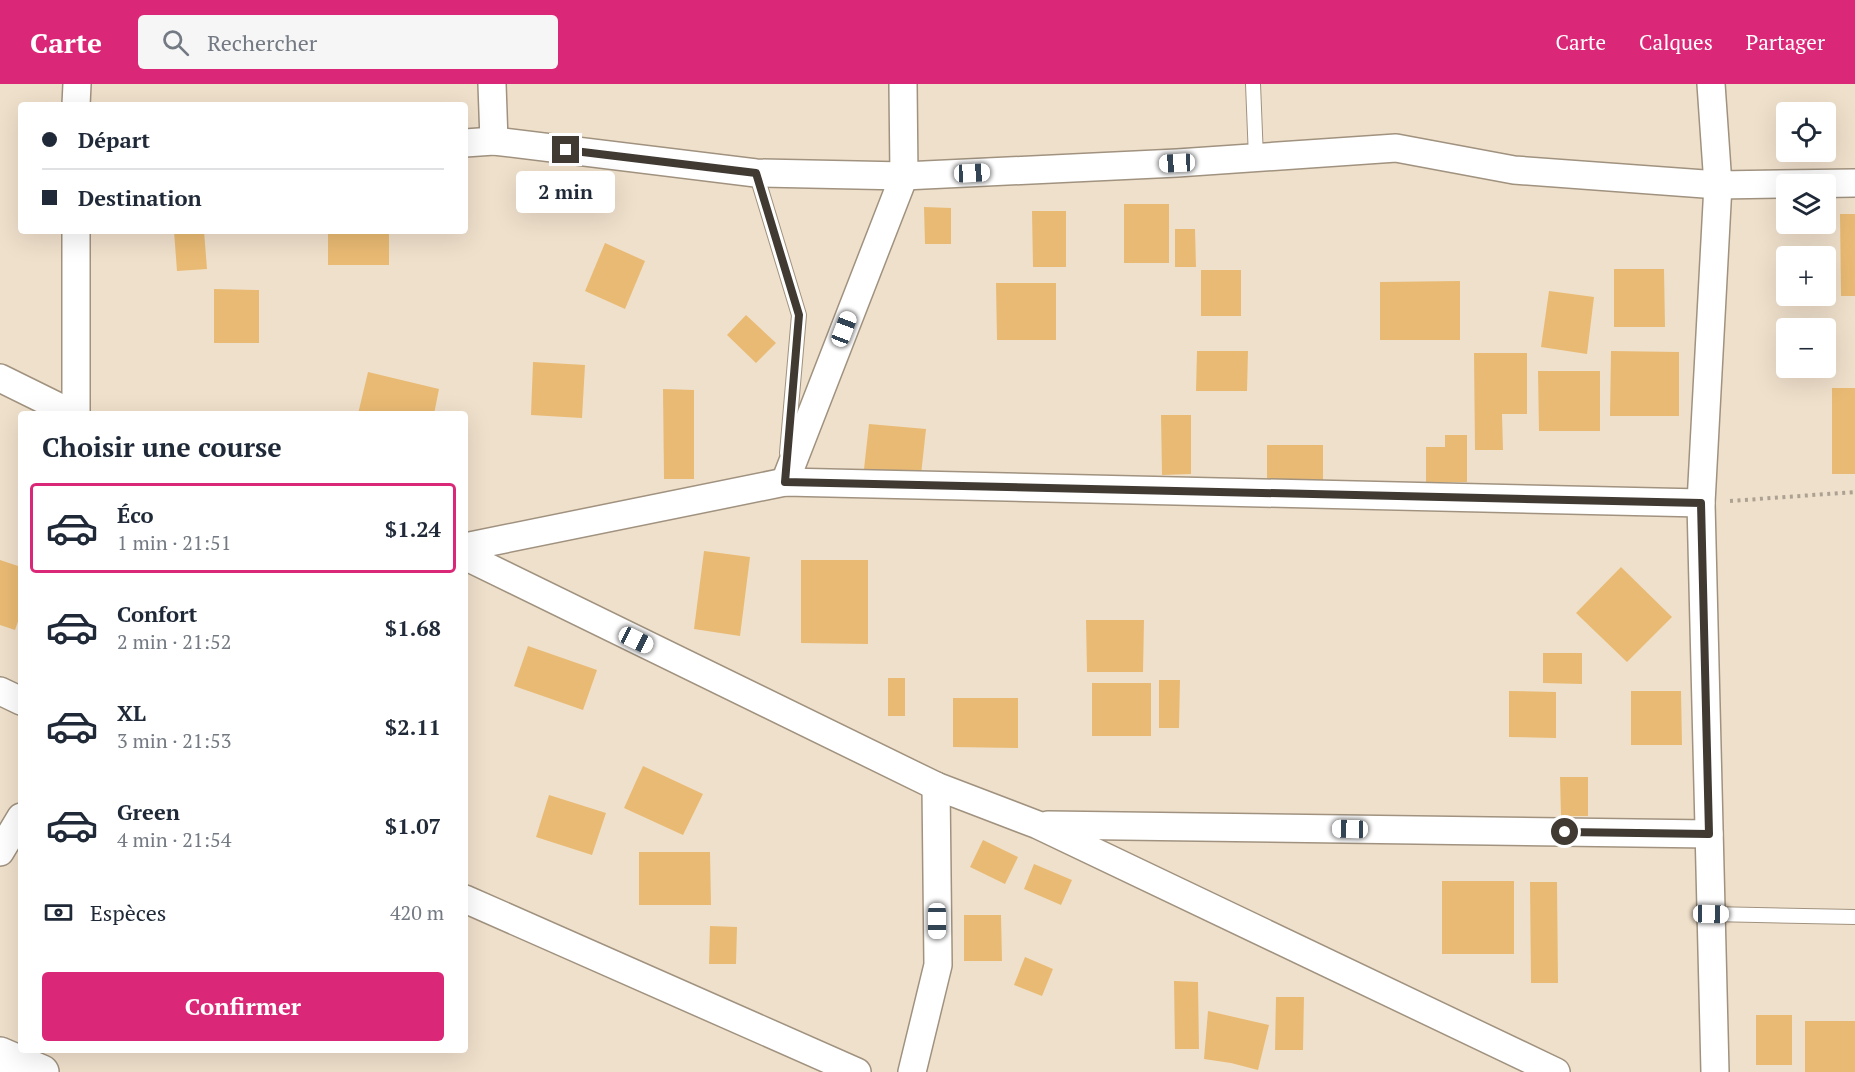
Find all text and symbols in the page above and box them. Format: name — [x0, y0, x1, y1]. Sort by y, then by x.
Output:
search box — [138, 15, 558, 69]
text: Carte — [30, 24, 102, 61]
icon: search — [159, 26, 192, 59]
text: Rechercher — [207, 28, 317, 57]
text: Carte — [1556, 28, 1606, 56]
text: Calques — [1639, 28, 1713, 56]
text: Partager — [1746, 28, 1825, 56]
map controls — [1776, 102, 1836, 378]
button: locate — [1776, 102, 1836, 162]
text: Départ — [78, 125, 150, 154]
route end — [552, 136, 579, 163]
car — [1159, 153, 1195, 173]
car — [954, 163, 990, 183]
callout: 2 min — [516, 171, 616, 213]
button: layers — [1776, 174, 1836, 234]
text: 2 min — [538, 178, 593, 205]
text: Destination — [78, 183, 202, 212]
button: + — [1776, 246, 1836, 306]
car — [829, 309, 859, 349]
button: − — [1776, 318, 1836, 378]
text: Choisir une course — [42, 429, 282, 465]
text: Éco — [117, 500, 154, 529]
icon: car — [45, 501, 99, 555]
text: $1.24 — [385, 514, 441, 543]
text: 1 min · 21:51 — [117, 529, 231, 556]
text: Confort — [117, 599, 197, 628]
icon: car — [45, 600, 99, 654]
text: $1.68 — [385, 613, 441, 642]
car — [616, 624, 656, 656]
text: 2 min · 21:52 — [117, 628, 231, 655]
text: XL — [117, 698, 146, 727]
icon: car — [45, 699, 99, 753]
text: $2.11 — [385, 712, 441, 741]
text: 3 min · 21:53 — [117, 727, 231, 754]
text: Green — [117, 797, 180, 826]
icon: car — [45, 798, 99, 852]
text: $1.07 — [385, 811, 441, 840]
route start — [1551, 818, 1578, 845]
car — [1332, 820, 1368, 838]
text: 4 min · 21:54 — [117, 826, 231, 853]
icon: cash — [42, 896, 75, 929]
text: Espèces — [90, 898, 166, 927]
text: 420 m — [390, 899, 444, 926]
car — [928, 903, 946, 939]
car — [1693, 905, 1729, 923]
button: Confirmer — [42, 972, 444, 1041]

